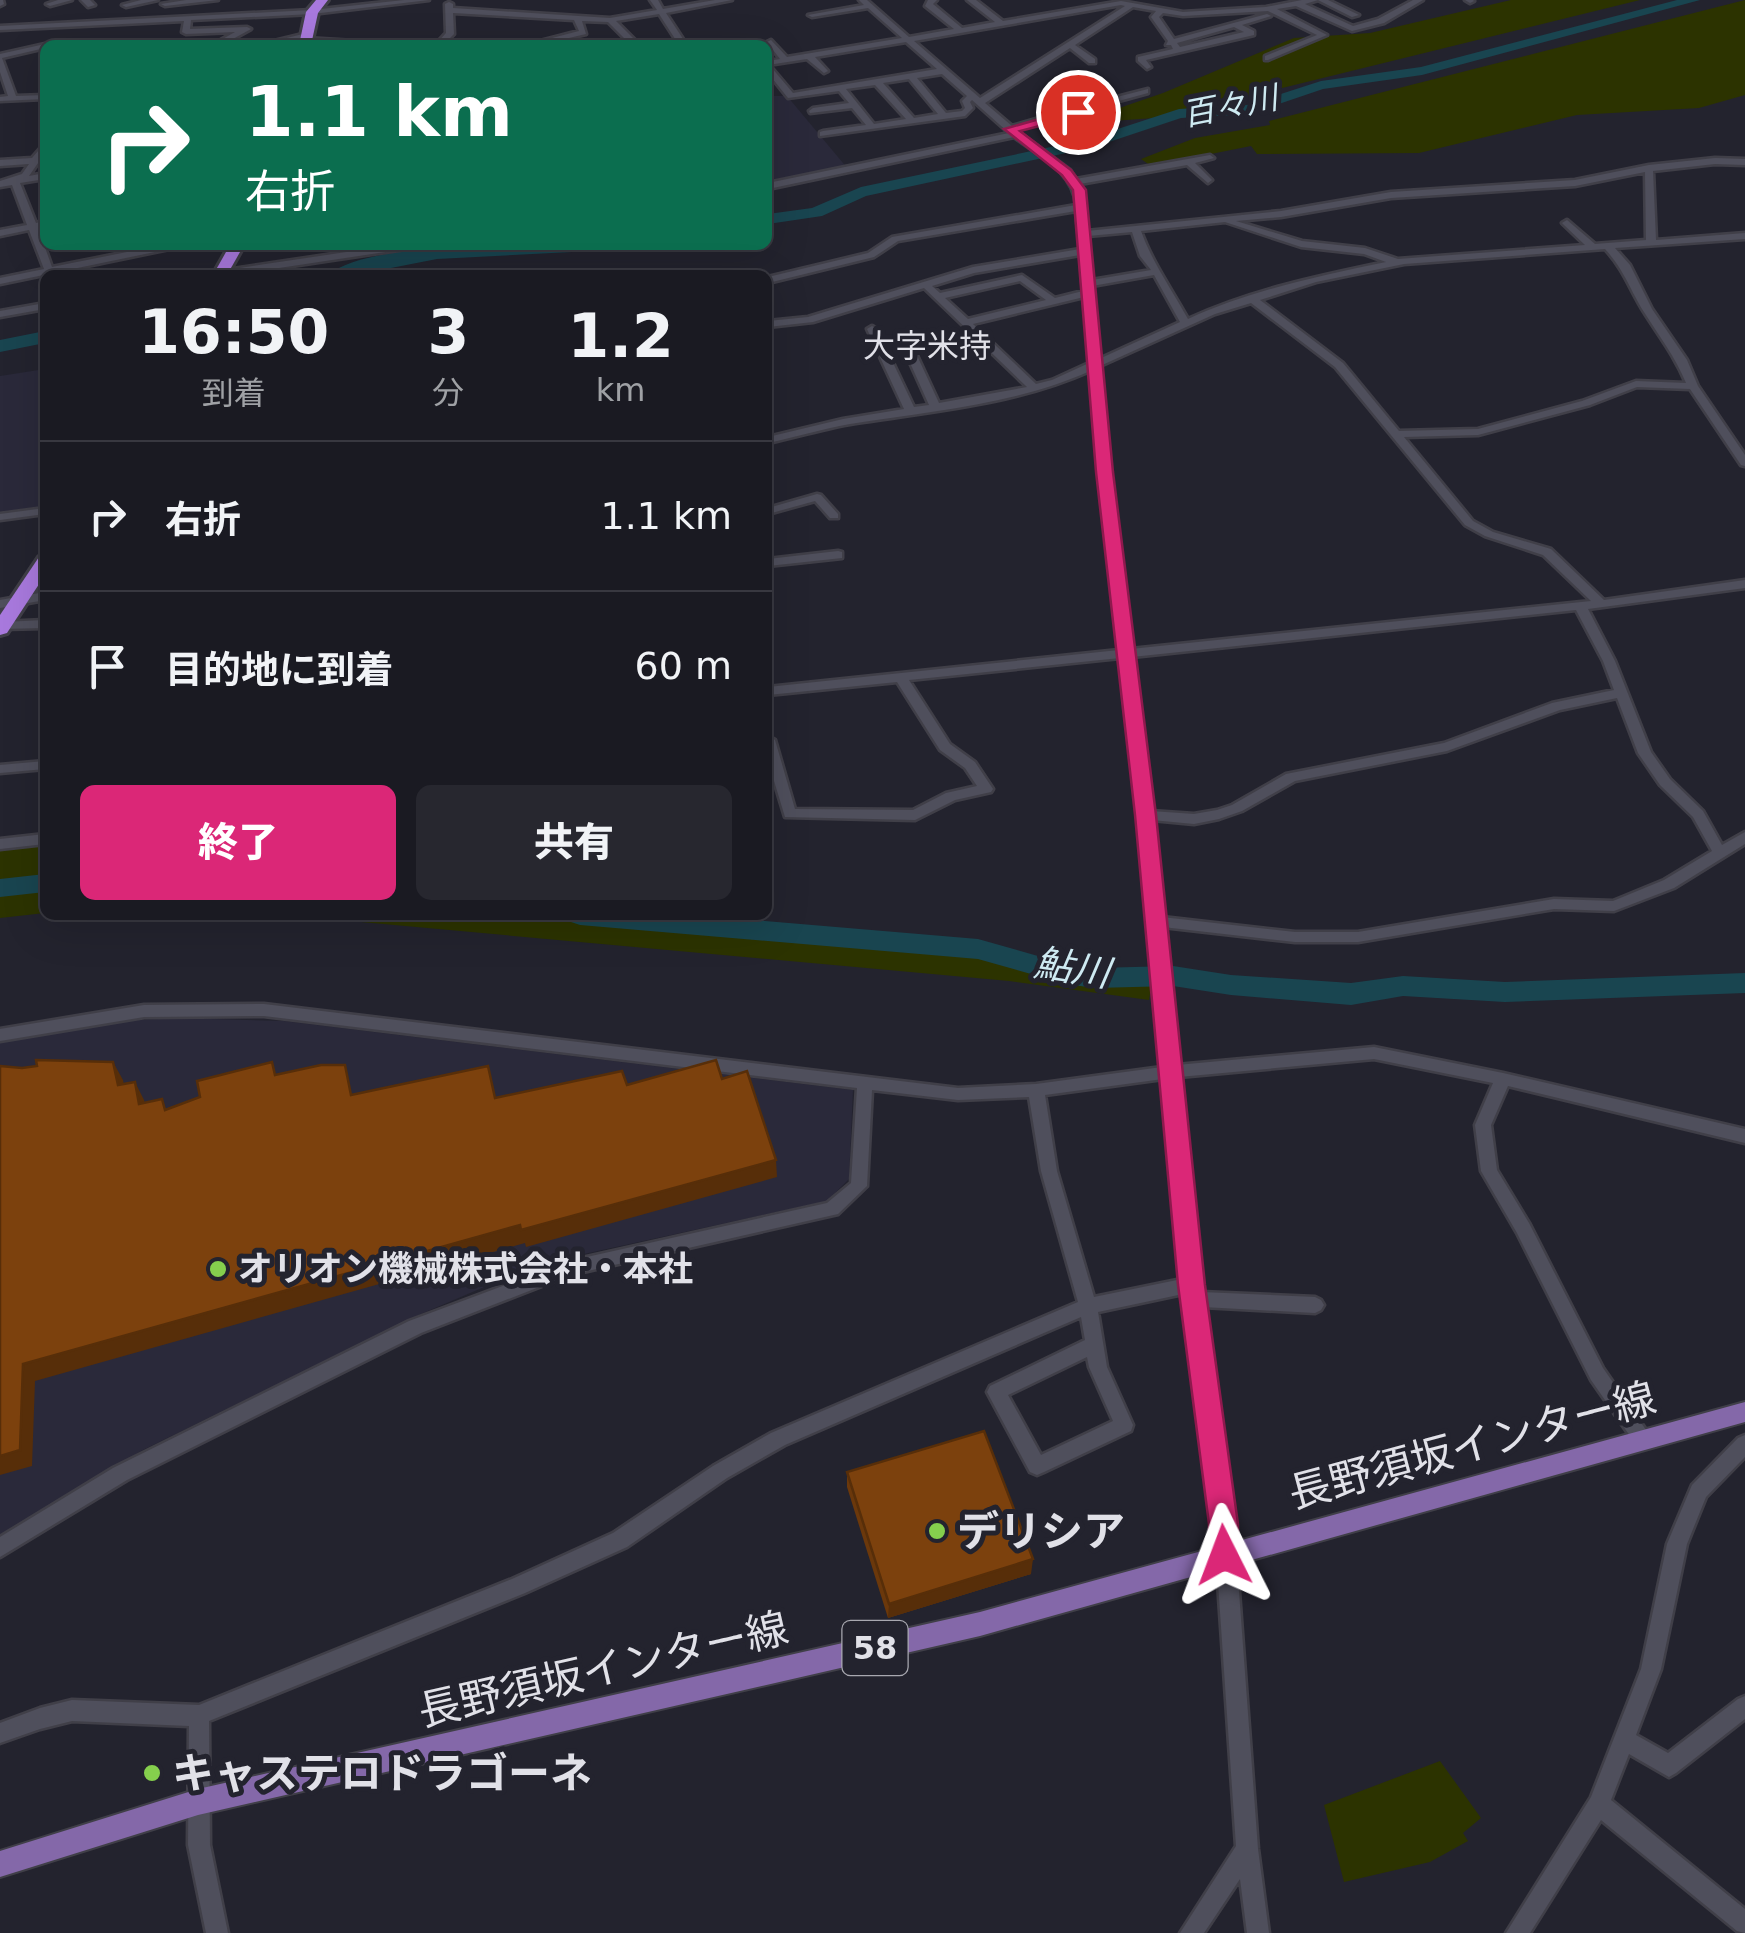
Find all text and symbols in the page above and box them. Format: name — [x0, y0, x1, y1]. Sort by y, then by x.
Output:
pin — [1036, 70, 1121, 155]
text: 1.1 km — [245, 71, 513, 153]
water label: 百々川 — [1179, 78, 1284, 134]
icon: right — [80, 80, 210, 210]
icon: arrive — [1051, 85, 1106, 140]
text: 右折 — [245, 165, 335, 218]
text: 16:50 — [138, 297, 329, 367]
text: 3 — [427, 297, 469, 367]
text: 1.2 — [567, 301, 674, 371]
district label: 大字米持 — [863, 327, 991, 365]
text: km — [596, 371, 645, 409]
text: 到着 — [202, 374, 266, 412]
text: 分 — [432, 374, 464, 412]
icon: right — [80, 489, 135, 544]
text: 1.1 km — [600, 494, 732, 538]
text: 右折 — [165, 498, 241, 542]
icon: arrive — [80, 639, 135, 694]
text: 60 m — [635, 644, 732, 688]
text: 目的地に到着 — [165, 648, 393, 692]
button: 終了 — [80, 785, 396, 900]
button: 共有 — [416, 785, 732, 900]
water label: 鮎川 — [1031, 940, 1117, 996]
place label: オリオン機械株式会社・本社 — [238, 1249, 693, 1289]
marker: オリオン機械株式会社・本社 — [207, 1258, 229, 1280]
street label: 長野須坂インター線 — [1283, 1373, 1661, 1518]
position arrow — [1172, 1503, 1276, 1607]
place label: デリシア — [957, 1507, 1125, 1556]
marker: デリシア — [926, 1520, 948, 1542]
street label: 長野須坂インター線 — [413, 1603, 793, 1736]
road number: 58 — [842, 1621, 908, 1675]
place label: キャステロドラゴーネ — [172, 1749, 592, 1798]
marker: キャステロドラゴーネ — [141, 1762, 163, 1784]

